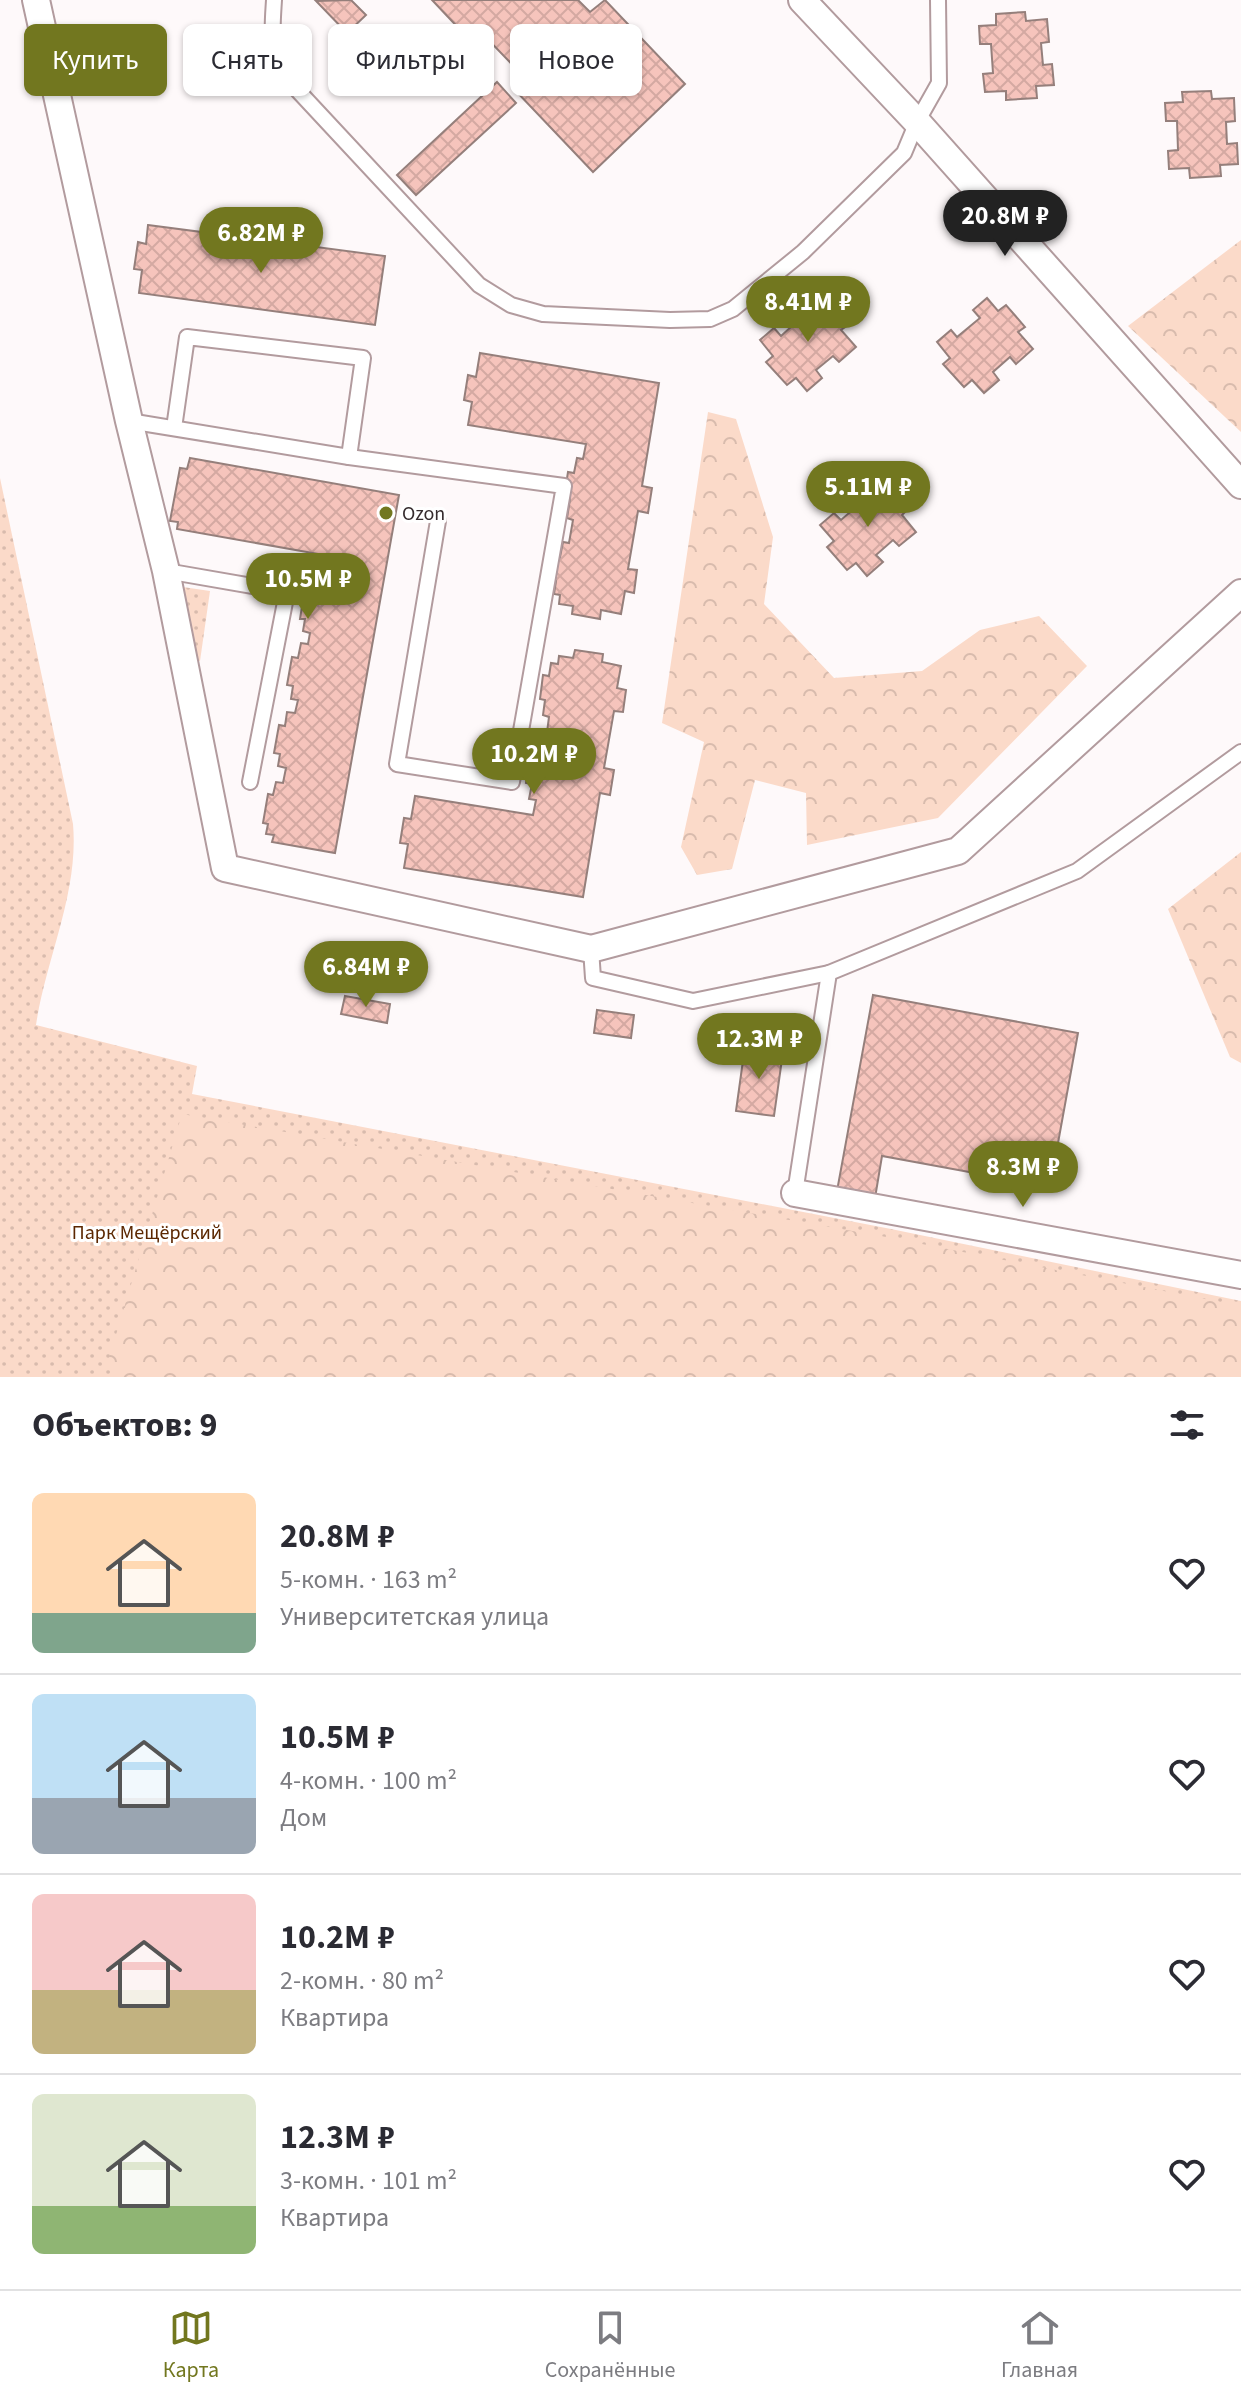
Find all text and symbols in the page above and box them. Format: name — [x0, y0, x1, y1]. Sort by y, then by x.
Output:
chip: Купить — [24, 24, 167, 96]
chip: Снять — [183, 24, 312, 96]
chip: Фильтры — [328, 24, 494, 96]
chip: Новое — [510, 24, 642, 96]
pin: 20.8M ₽ — [931, 190, 1079, 258]
text: 20.8M ₽ — [961, 197, 1049, 234]
pin: 6.82M ₽ — [187, 207, 335, 275]
text: 6.82M ₽ — [217, 214, 305, 251]
pin: 8.41M ₽ — [734, 276, 882, 344]
text: 8.41M ₽ — [764, 283, 852, 320]
pin: 5.11M ₽ — [794, 461, 942, 529]
text: 5.11M ₽ — [824, 468, 912, 505]
place label: Ozon — [402, 500, 445, 528]
marker: Ozon — [377, 504, 395, 522]
pin: 10.5M ₽ — [234, 553, 382, 621]
text: 10.5M ₽ — [264, 560, 352, 597]
pin: 10.2M ₽ — [460, 728, 608, 796]
text: 10.2M ₽ — [490, 735, 578, 772]
pin: 6.84M ₽ — [292, 941, 440, 1009]
text: 6.84M ₽ — [322, 948, 410, 985]
pin: 12.3M ₽ — [685, 1013, 833, 1081]
text: 12.3M ₽ — [715, 1020, 803, 1057]
pin: 8.3M ₽ — [958, 1141, 1088, 1209]
text: 8.3M ₽ — [986, 1148, 1060, 1185]
park label: Парк Мещёрский — [72, 1219, 222, 1247]
text: Объектов: 9 — [32, 1401, 217, 1450]
icon: filters — [1165, 1403, 1209, 1447]
text: 20.8M ₽ — [280, 1512, 395, 1561]
icon: home — [96, 1525, 192, 1621]
icon: heart — [1165, 1551, 1209, 1595]
text: 5-комн. · 163 m² — [280, 1561, 457, 1598]
text: Университетская улица — [280, 1598, 549, 1635]
text: 10.5M ₽ — [280, 1713, 395, 1762]
icon: home — [96, 1726, 192, 1822]
icon: heart — [1165, 1752, 1209, 1796]
text: 4-комн. · 100 m² — [280, 1762, 457, 1799]
text: Дом — [280, 1799, 327, 1836]
text: 10.2M ₽ — [280, 1913, 395, 1962]
icon: home — [96, 1926, 192, 2022]
icon: heart — [1165, 1952, 1209, 1996]
text: 2-комн. · 80 m² — [280, 1962, 444, 1999]
text: Квартира — [280, 1999, 389, 2036]
text: 12.3M ₽ — [280, 2113, 395, 2162]
icon: home — [96, 2126, 192, 2222]
icon: heart — [1165, 2152, 1209, 2196]
text: 3-комн. · 101 m² — [280, 2162, 457, 2199]
text: Квартира — [280, 2199, 389, 2236]
tab: Карта — [163, 2306, 219, 2386]
tab: Сохранённые — [545, 2306, 675, 2386]
tab: Главная — [1001, 2306, 1078, 2386]

